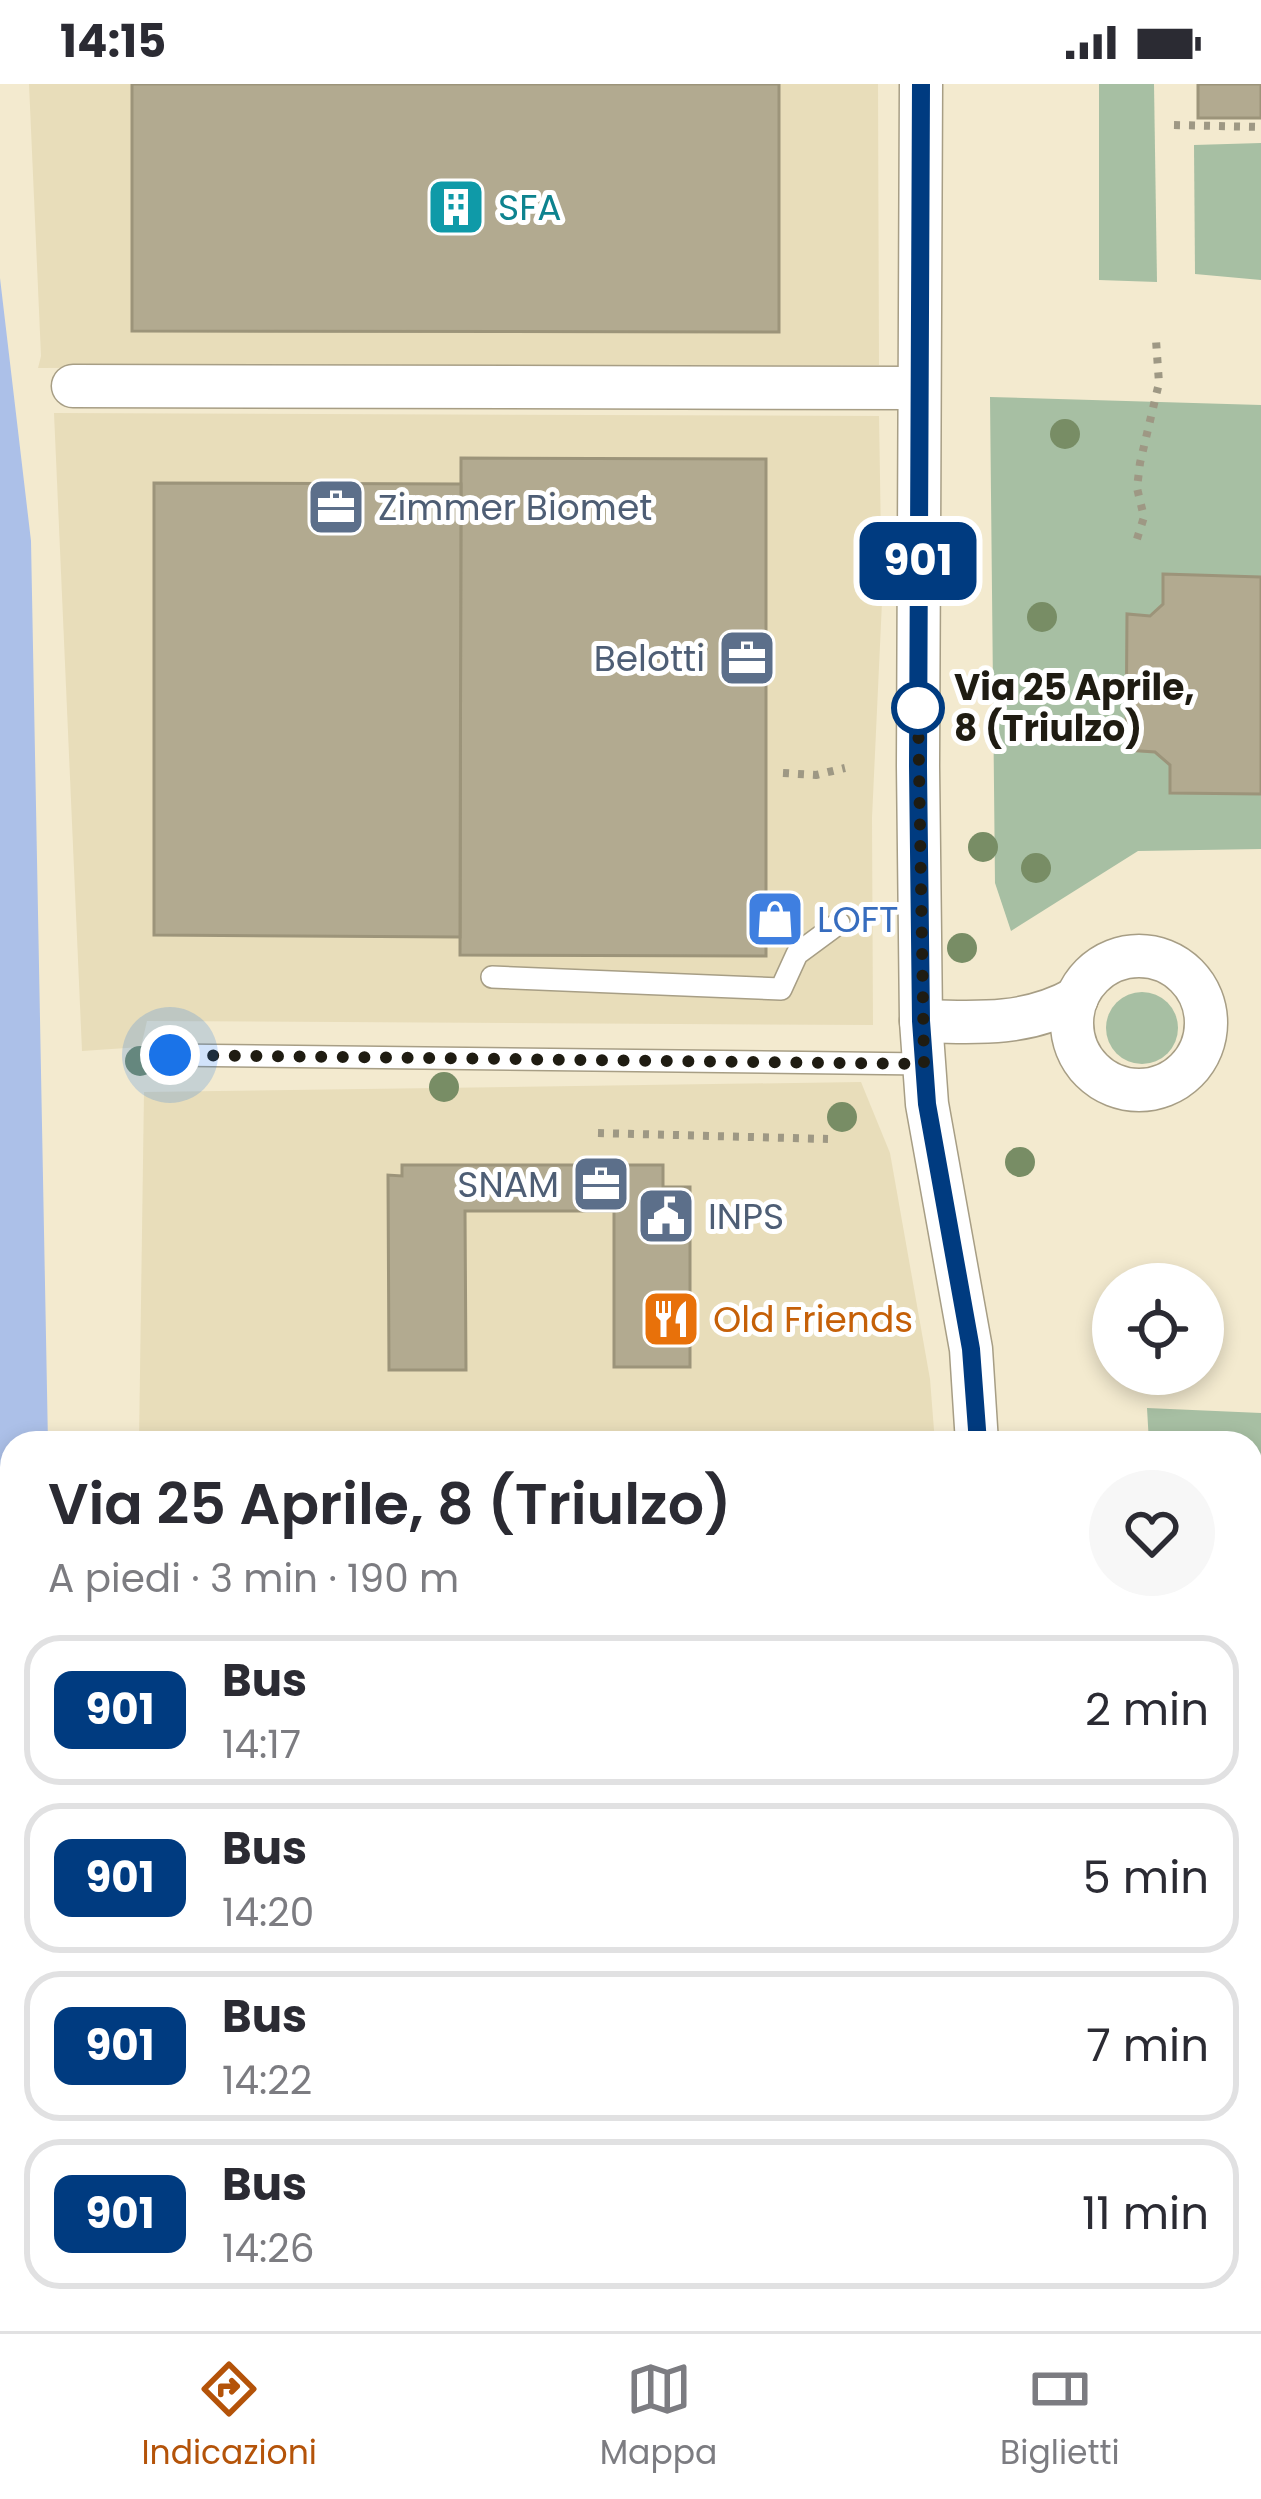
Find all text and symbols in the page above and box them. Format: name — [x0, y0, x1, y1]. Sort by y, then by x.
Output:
text: 14:15 — [60, 10, 166, 73]
building icon: SFA — [425, 176, 487, 238]
place label: SFA — [498, 182, 562, 233]
office icon: Zimmer Biomet — [305, 476, 367, 538]
place label: Zimmer Biomet — [378, 482, 652, 533]
line badge: 901 — [849, 522, 987, 600]
text: 901 — [883, 531, 953, 590]
office icon: Belotti — [716, 627, 778, 689]
place label: Belotti — [594, 633, 705, 684]
place label: Via 25 Aprile, 8 (Triulzo) — [954, 662, 1195, 754]
marker: Via 25 Aprile, 8 (Triulzo) — [893, 683, 943, 733]
shop icon: LOFT — [744, 888, 806, 950]
place label: LOFT — [817, 894, 898, 945]
your location — [140, 1025, 200, 1085]
office icon: SNAM — [570, 1153, 632, 1215]
place label: SNAM — [457, 1159, 559, 1210]
public building icon: INPS — [635, 1185, 697, 1247]
place label: INPS — [708, 1191, 784, 1242]
map controls — [1092, 1263, 1224, 1395]
button: locate — [1092, 1263, 1224, 1395]
restaurant icon: Old Friends — [640, 1288, 702, 1350]
place label: Old Friends — [713, 1294, 913, 1345]
text: Via 25 Aprile, 8 (Triulzo) — [48, 1464, 732, 1544]
button: heart — [1089, 1470, 1215, 1596]
text: A piedi · 3 min · 190 m — [48, 1551, 459, 1606]
text: Bus — [222, 1649, 307, 1712]
text: 2 min — [1085, 1678, 1209, 1741]
text: 901 — [85, 1680, 155, 1739]
text: 14:17 — [222, 1717, 301, 1772]
text: Bus — [222, 1817, 307, 1880]
text: 5 min — [1083, 1846, 1209, 1909]
text: 901 — [85, 1848, 155, 1907]
text: 14:20 — [222, 1885, 314, 1940]
text: Bus — [222, 1985, 307, 2048]
text: 7 min — [1086, 2014, 1209, 2077]
text: 901 — [85, 2016, 155, 2075]
text: 14:22 — [222, 2053, 312, 2108]
text: Bus — [222, 2153, 307, 2216]
text: 11 min — [1082, 2182, 1209, 2245]
text: 901 — [85, 2184, 155, 2243]
text: 14:26 — [222, 2221, 315, 2276]
tab: Indicazioni — [141, 2356, 317, 2478]
tab: Mappa — [600, 2356, 717, 2478]
tab: Biglietti — [1000, 2356, 1120, 2478]

